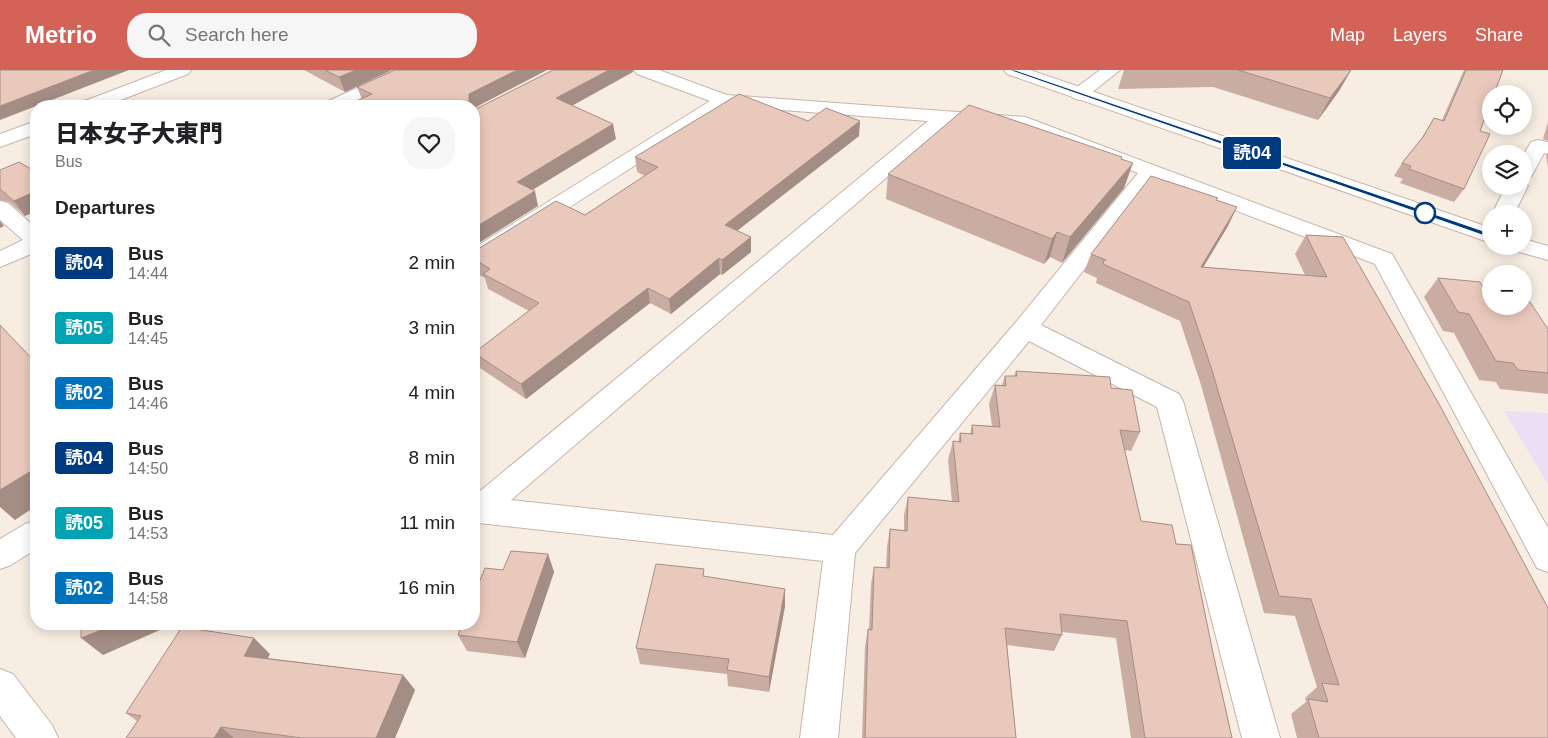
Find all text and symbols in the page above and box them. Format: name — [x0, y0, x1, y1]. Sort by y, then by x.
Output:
search box — [127, 13, 477, 58]
text: Metrio — [25, 21, 97, 48]
icon: search — [145, 21, 173, 49]
text: Search here — [185, 24, 289, 45]
text: Map — [1330, 25, 1365, 45]
text: Layers — [1393, 25, 1447, 45]
text: Share — [1475, 25, 1523, 45]
map controls — [1482, 85, 1532, 315]
button: locate — [1482, 85, 1532, 135]
button: heart — [403, 117, 455, 169]
text: 日本女子大東門 — [55, 120, 223, 147]
line badge: 読04 — [1223, 137, 1281, 169]
text: 読04 — [1233, 143, 1271, 163]
button: layers — [1482, 145, 1532, 195]
text: Bus — [55, 153, 83, 170]
text: Departures — [55, 197, 155, 218]
unlabelled marker — [1414, 202, 1436, 224]
button: + — [1482, 205, 1532, 255]
text: Bus — [128, 243, 164, 264]
text: 2 min — [409, 252, 455, 273]
text: 読04 — [65, 253, 103, 273]
text: 14:44 — [128, 265, 168, 282]
button: − — [1482, 265, 1532, 315]
text: Bus — [128, 308, 164, 329]
text: 3 min — [409, 317, 455, 338]
text: 読05 — [65, 318, 103, 338]
text: 14:45 — [128, 330, 168, 347]
text: Bus — [128, 373, 164, 394]
text: 4 min — [409, 382, 455, 403]
text: 読02 — [65, 383, 103, 403]
text: 14:46 — [128, 395, 168, 412]
text: Bus — [128, 438, 164, 459]
text: 8 min — [409, 447, 455, 468]
text: 読04 — [65, 448, 103, 468]
text: 14:50 — [128, 460, 168, 477]
text: Bus — [128, 503, 164, 524]
text: 11 min — [399, 512, 455, 533]
text: 読05 — [65, 513, 103, 533]
text: 14:53 — [128, 525, 168, 542]
text: Bus — [128, 568, 164, 589]
text: 16 min — [398, 577, 455, 598]
text: 読02 — [65, 578, 103, 598]
text: 14:58 — [128, 590, 168, 607]

